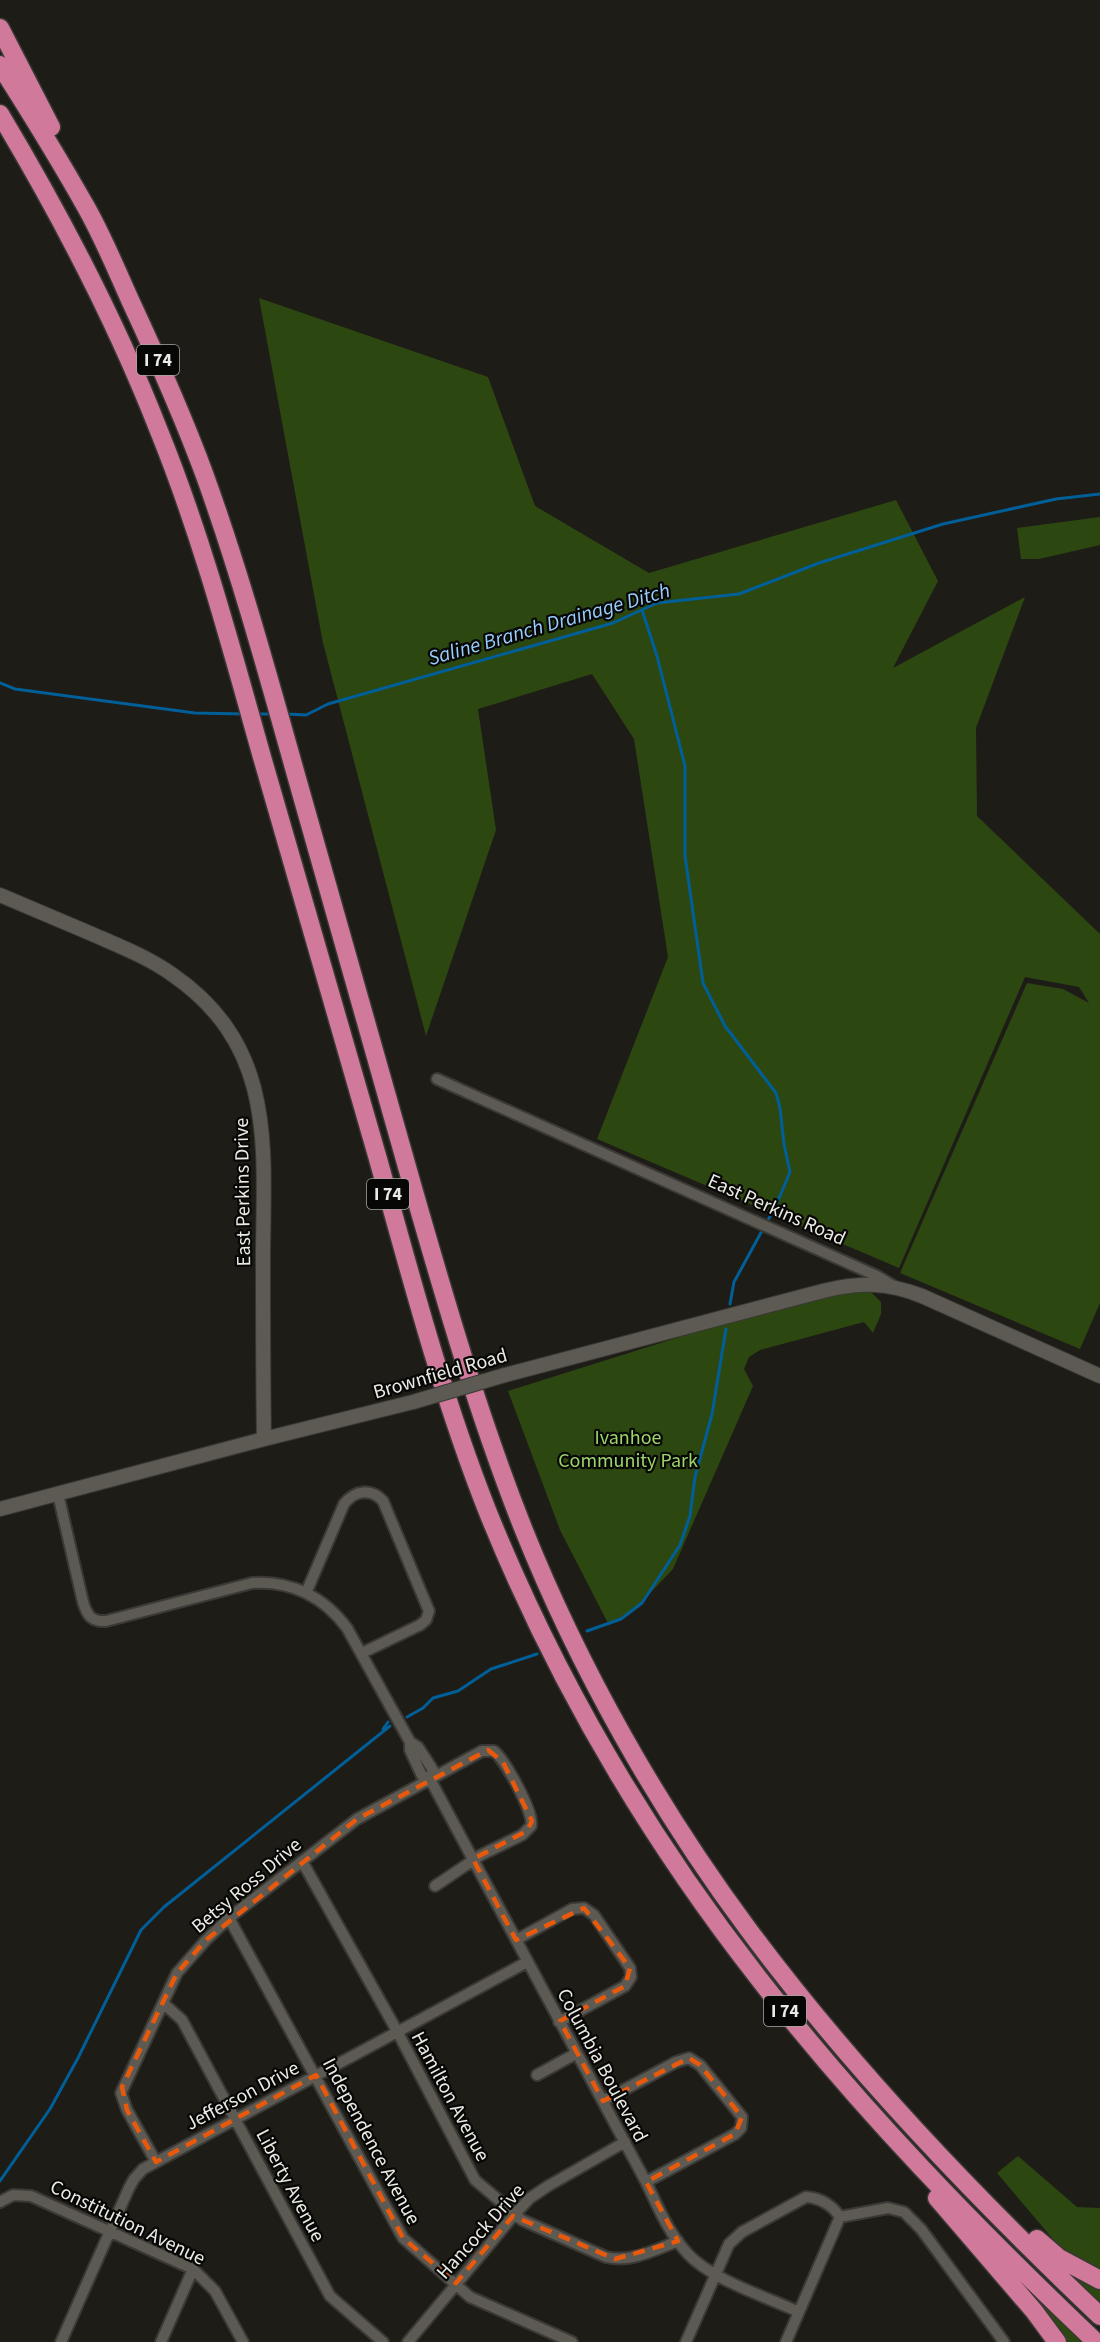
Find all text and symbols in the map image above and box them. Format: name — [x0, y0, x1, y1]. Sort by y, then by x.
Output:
road number: I 74 — [137, 345, 179, 375]
water label: Saline Branch Drainage Ditch — [425, 575, 673, 673]
street label: East Perkins Drive — [228, 1117, 258, 1266]
street label: East Perkins Road — [703, 1167, 850, 1253]
road number: I 74 — [367, 1179, 409, 1209]
street label: Brownfield Road — [370, 1341, 511, 1406]
park label: Ivanhoe Community Park — [558, 1424, 698, 1475]
street label: Betsy Ross Drive — [186, 1831, 308, 1940]
street label: Columbia Boulevard — [550, 1984, 654, 2147]
road number: I 74 — [764, 1996, 806, 2026]
street label: Hamilton Avenue — [404, 2026, 496, 2167]
street label: Independence Avenue — [315, 2053, 427, 2230]
street label: Jefferson Drive — [181, 2054, 304, 2138]
street label: Liberty Avenue — [249, 2124, 332, 2247]
street label: Constitution Avenue — [45, 2173, 210, 2273]
street label: Hancock Drive — [430, 2178, 531, 2286]

